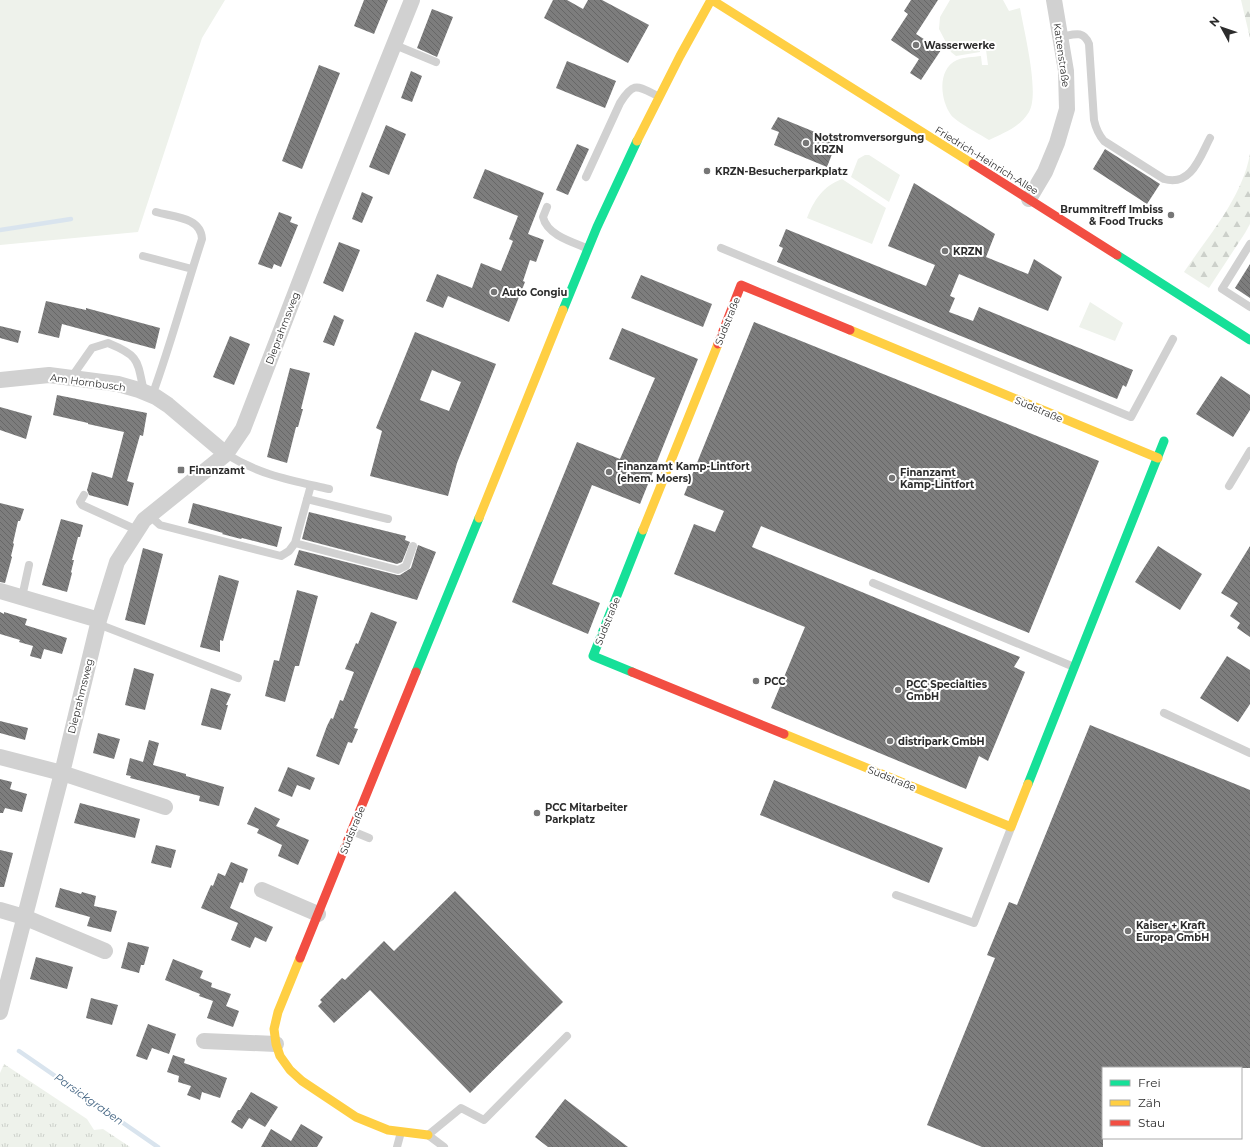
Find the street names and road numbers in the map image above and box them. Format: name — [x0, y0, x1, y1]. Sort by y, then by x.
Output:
street label: Kattenstraße — [1051, 22, 1072, 88]
street label: Friedrich-Heinrich-Allee — [933, 123, 1041, 198]
street label: Dieprahmsweg — [263, 290, 302, 366]
street label: Südstraße — [712, 295, 743, 347]
street label: Am Hornbusch — [49, 371, 127, 394]
street label: Südstraße — [1013, 394, 1065, 425]
street label: Südstraße — [592, 595, 623, 647]
street label: Dieprahmsweg — [65, 657, 96, 735]
street label: Südstraße — [866, 763, 918, 794]
street label: Südstraße — [337, 804, 368, 856]

